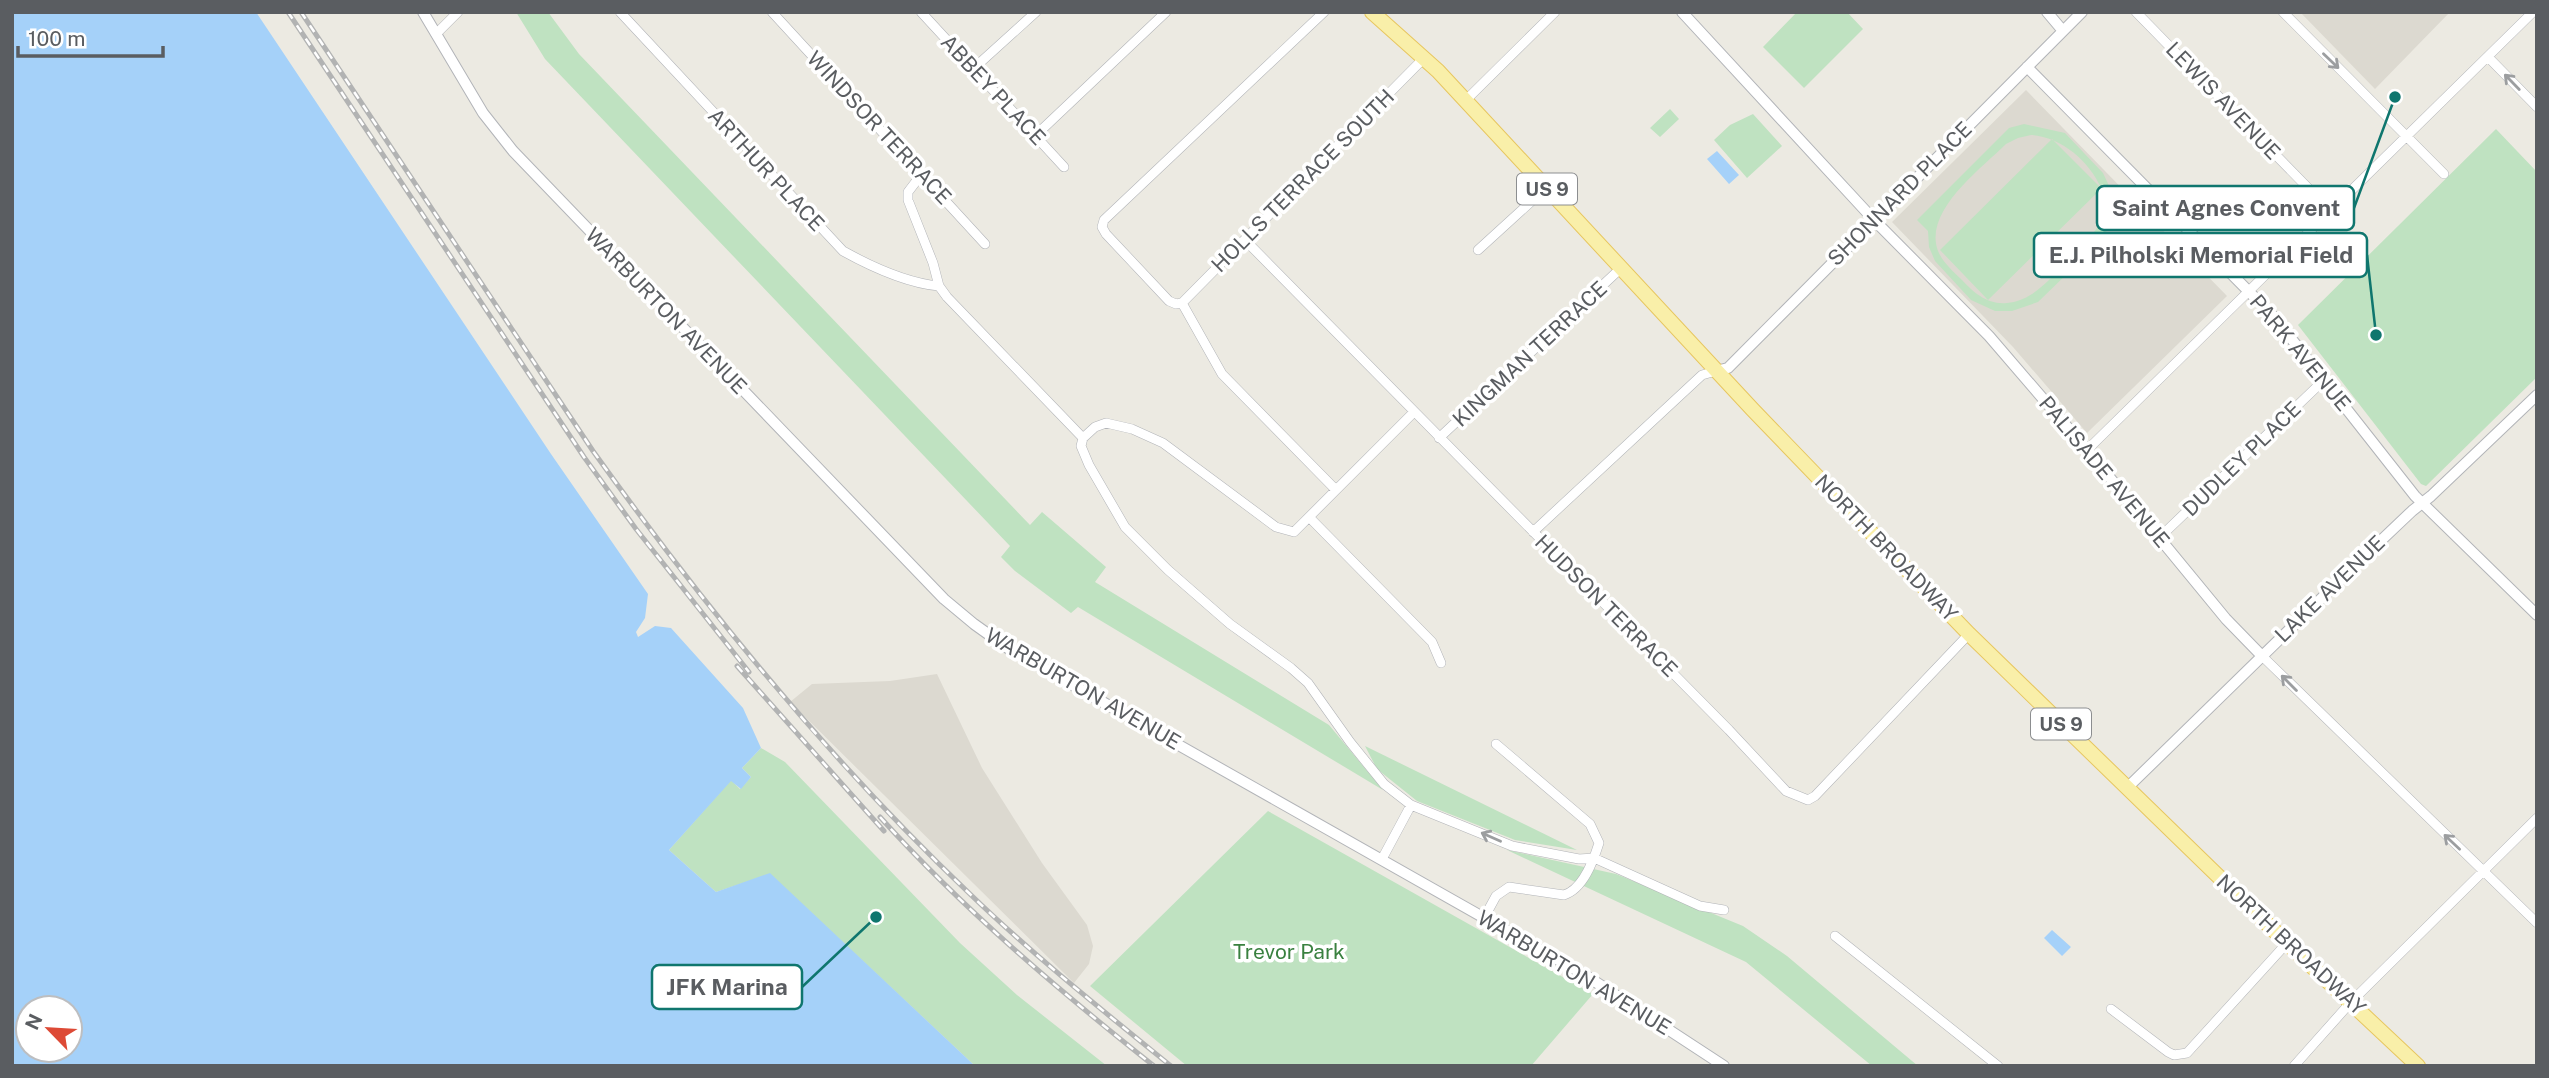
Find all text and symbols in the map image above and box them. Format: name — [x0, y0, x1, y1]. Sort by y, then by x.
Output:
scale bar — [18, 14, 163, 58]
text: 100 m — [28, 26, 85, 51]
street label: ABBEY PLACE — [936, 29, 1051, 150]
street label: LEWIS AVENUE — [2161, 37, 2286, 165]
street label: WINDSOR TERRACE — [802, 46, 957, 210]
one-way arrow — [2322, 53, 2339, 70]
one-way arrow — [2504, 74, 2521, 91]
street label: HOLLS TERRACE SOUTH — [1206, 84, 1399, 277]
street label: ARTHUR PLACE — [703, 103, 830, 236]
street label: SHONNARD PLACE — [1822, 116, 1977, 271]
road number: US 9 — [1517, 174, 1577, 204]
callout: Saint Agnes Convent — [2097, 186, 2354, 230]
text: Saint Agnes Convent — [2112, 194, 2340, 221]
street label: WARBURTON AVENUE — [580, 222, 752, 399]
callout: E.J. Pilholski Memorial Field — [2034, 233, 2367, 277]
text: E.J. Pilholski Memorial Field — [2049, 241, 2353, 268]
street label: KINGMAN TERRACE — [1447, 276, 1612, 432]
street label: PARK AVENUE — [2245, 290, 2356, 416]
street label: PALISADE AVENUE — [2034, 391, 2175, 552]
street label: DUDLEY PLACE — [2177, 396, 2306, 521]
street label: NORTH BROADWAY — [1810, 469, 1963, 626]
street label: HUDSON TERRACE — [1530, 529, 1683, 682]
street label: LAKE AVENUE — [2270, 530, 2390, 647]
street label: WARBURTON AVENUE — [981, 622, 1185, 755]
one-way arrow — [2280, 675, 2297, 692]
road number: US 9 — [2031, 708, 2091, 740]
one-way arrow — [1481, 830, 1502, 843]
one-way arrow — [2444, 833, 2461, 850]
street label: NORTH BROADWAY — [2212, 869, 2371, 1020]
street label: WARBURTON AVENUE — [1473, 905, 1676, 1040]
park label: Trevor Park — [1233, 939, 1345, 964]
callout: JFK Marina — [652, 965, 802, 1009]
text: JFK Marina — [666, 973, 788, 1000]
north arrow — [14, 994, 84, 1064]
text: N — [20, 1010, 47, 1033]

